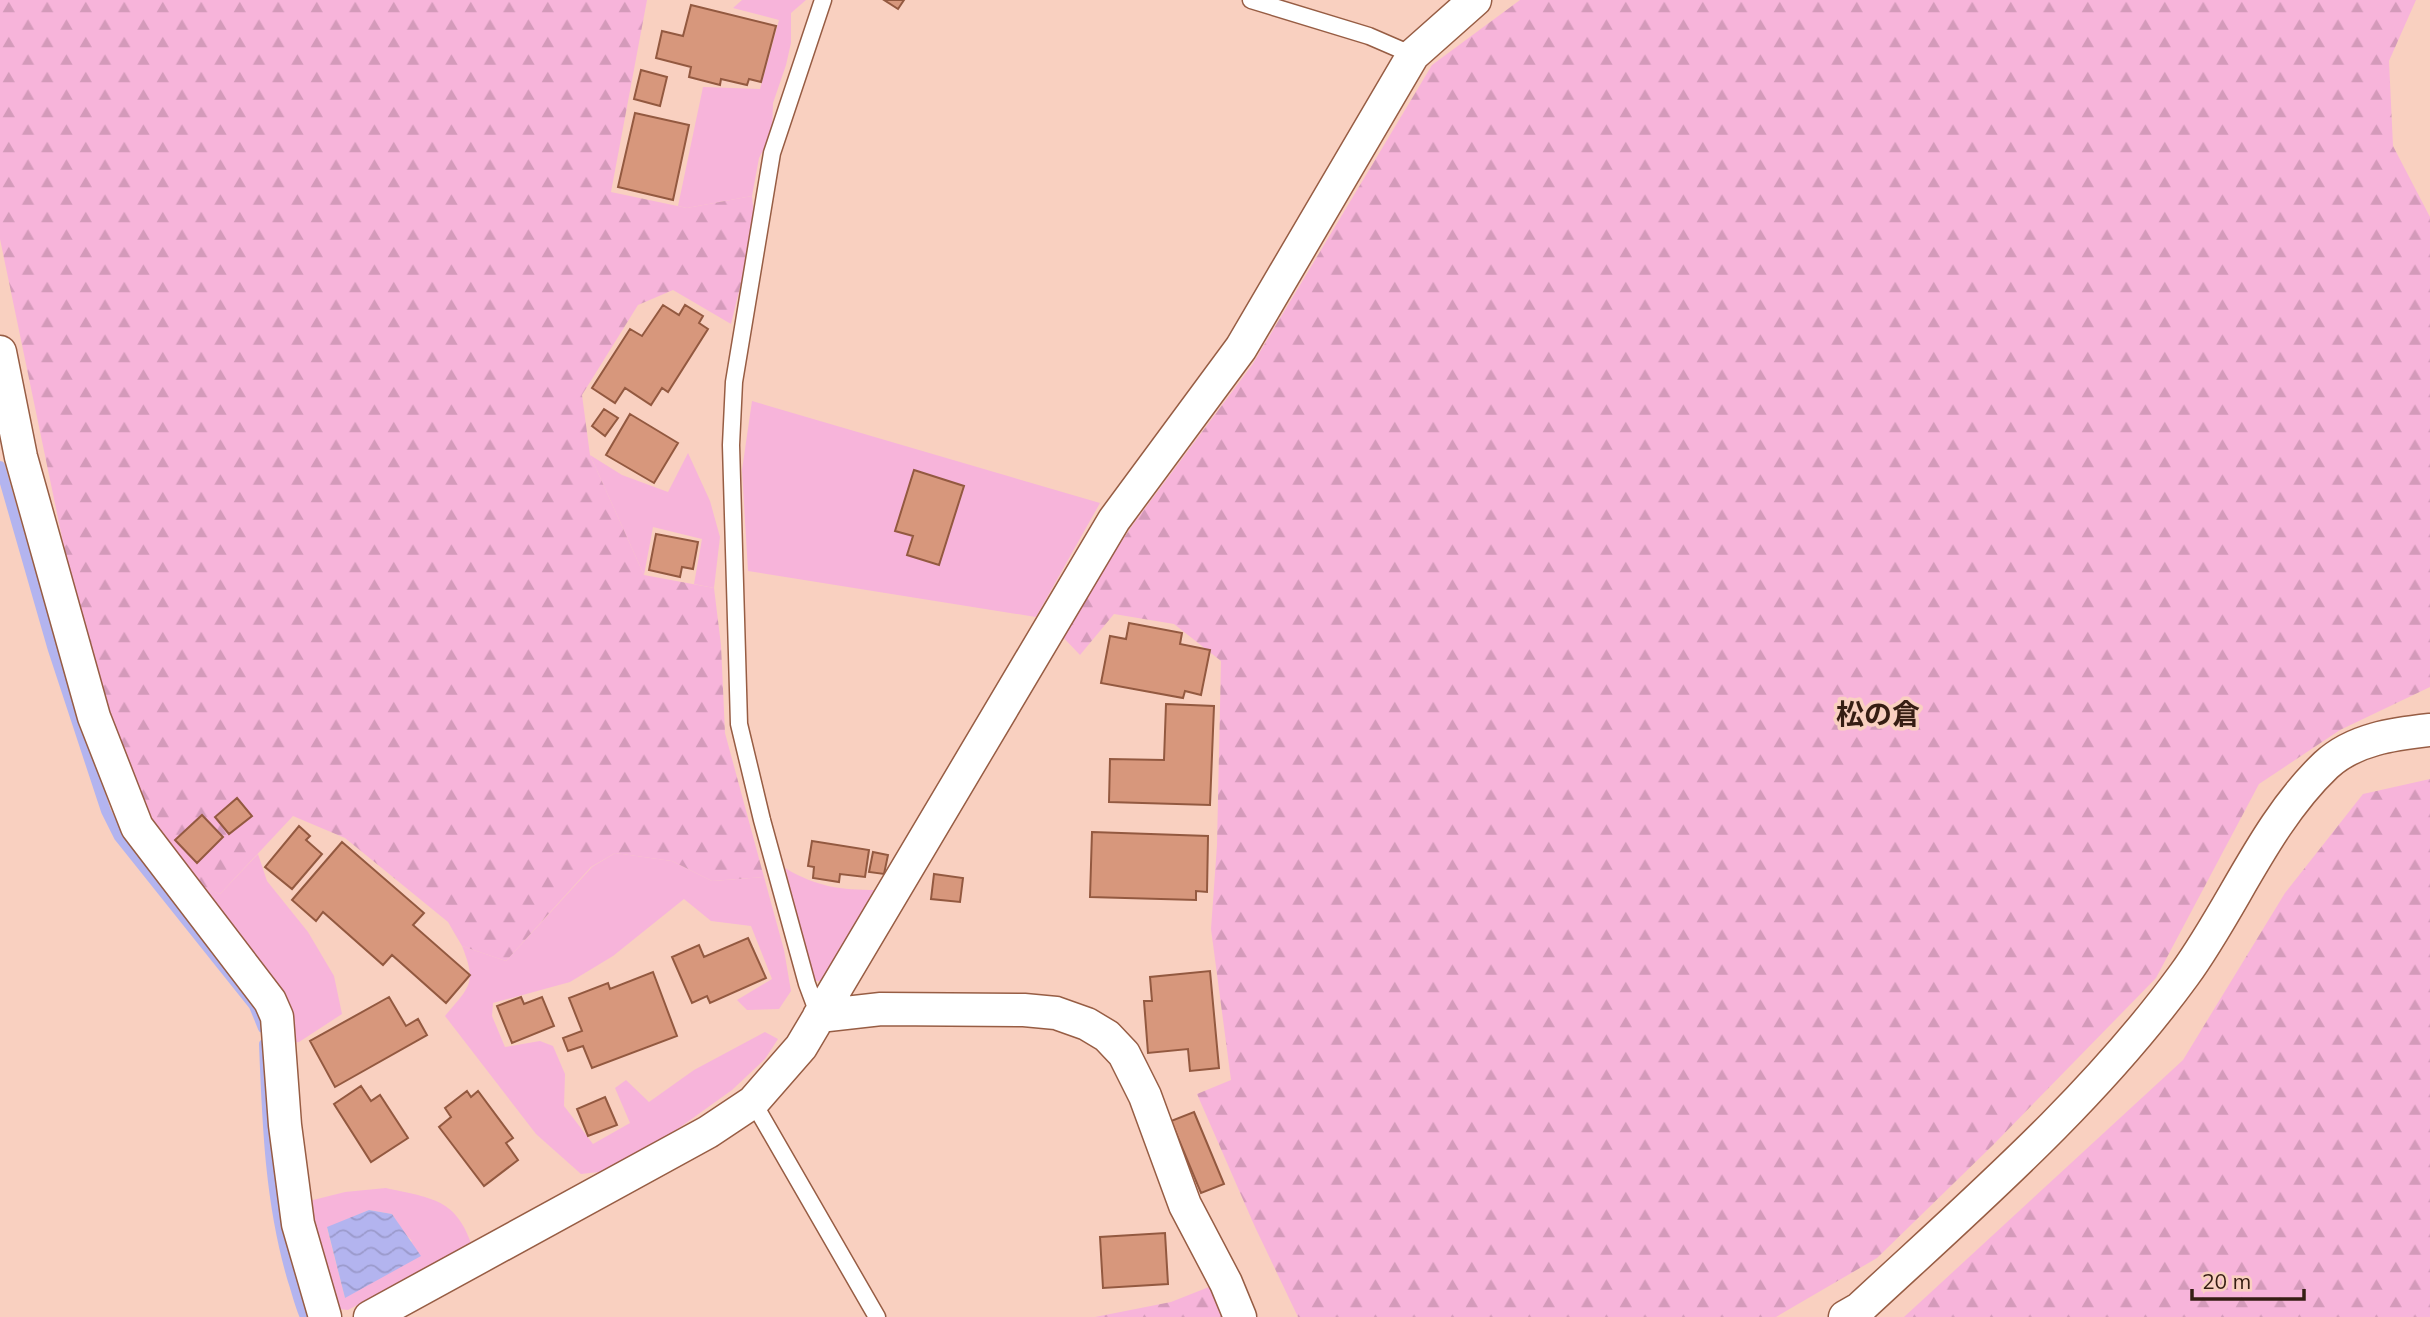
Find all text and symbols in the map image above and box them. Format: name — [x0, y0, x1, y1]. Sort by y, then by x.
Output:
district label: 松の倉 — [1836, 696, 1920, 731]
scale bar — [2192, 1258, 2304, 1302]
text: 20 m — [2202, 1268, 2251, 1294]

